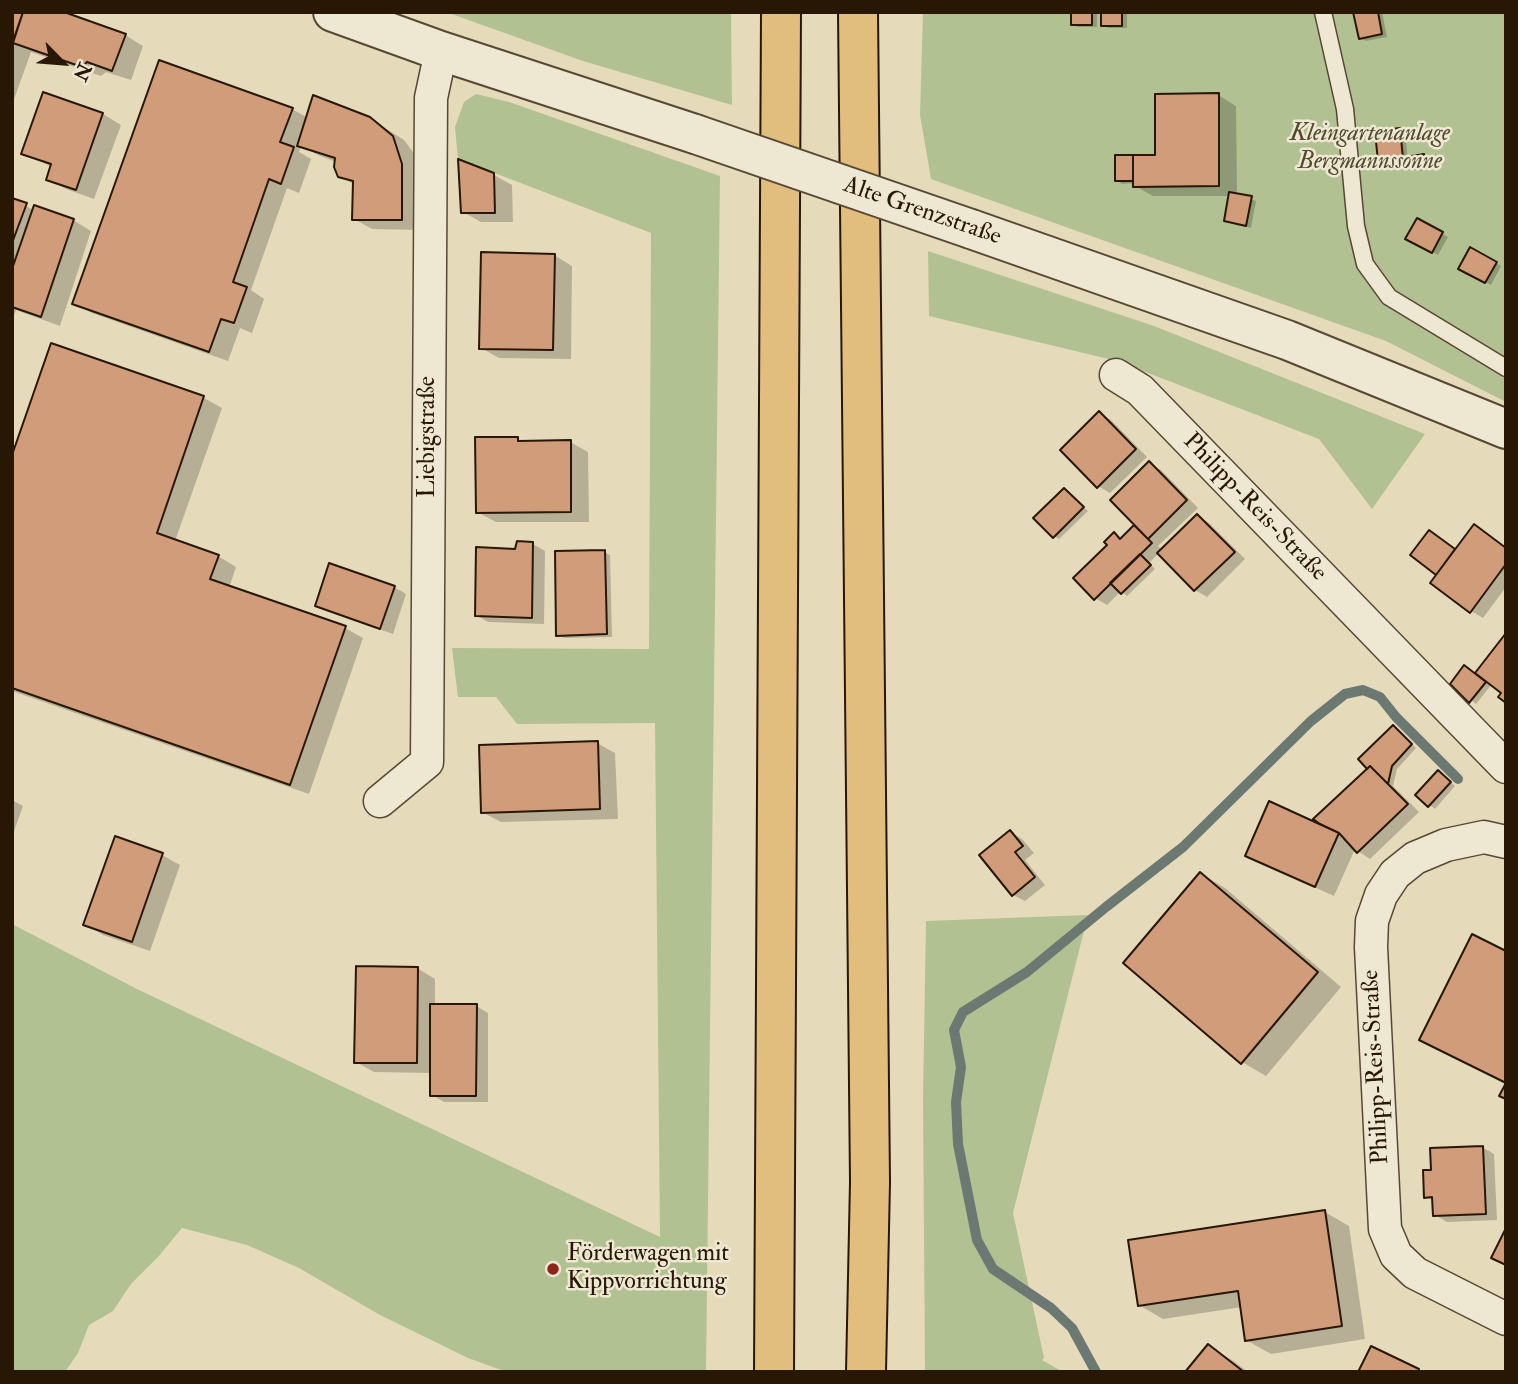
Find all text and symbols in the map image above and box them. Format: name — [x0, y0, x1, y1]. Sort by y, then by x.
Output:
north arrow — [28, 28, 98, 98]
text: N — [68, 59, 97, 85]
park label: Kleingartenanlage Bergmannssonne — [1290, 121, 1450, 177]
street label: Alte Grenzstraße — [839, 172, 1005, 252]
street label: Liebigstraße — [415, 376, 443, 498]
street label: Philipp-Reis-Straße — [1176, 428, 1332, 588]
street label: Philipp-Reis-Straße — [1358, 969, 1396, 1165]
place label: Förderwagen mit Kippvorrichtung — [567, 1241, 729, 1297]
marker: Förderwagen mit Kippvorrichtung — [545, 1261, 561, 1277]

